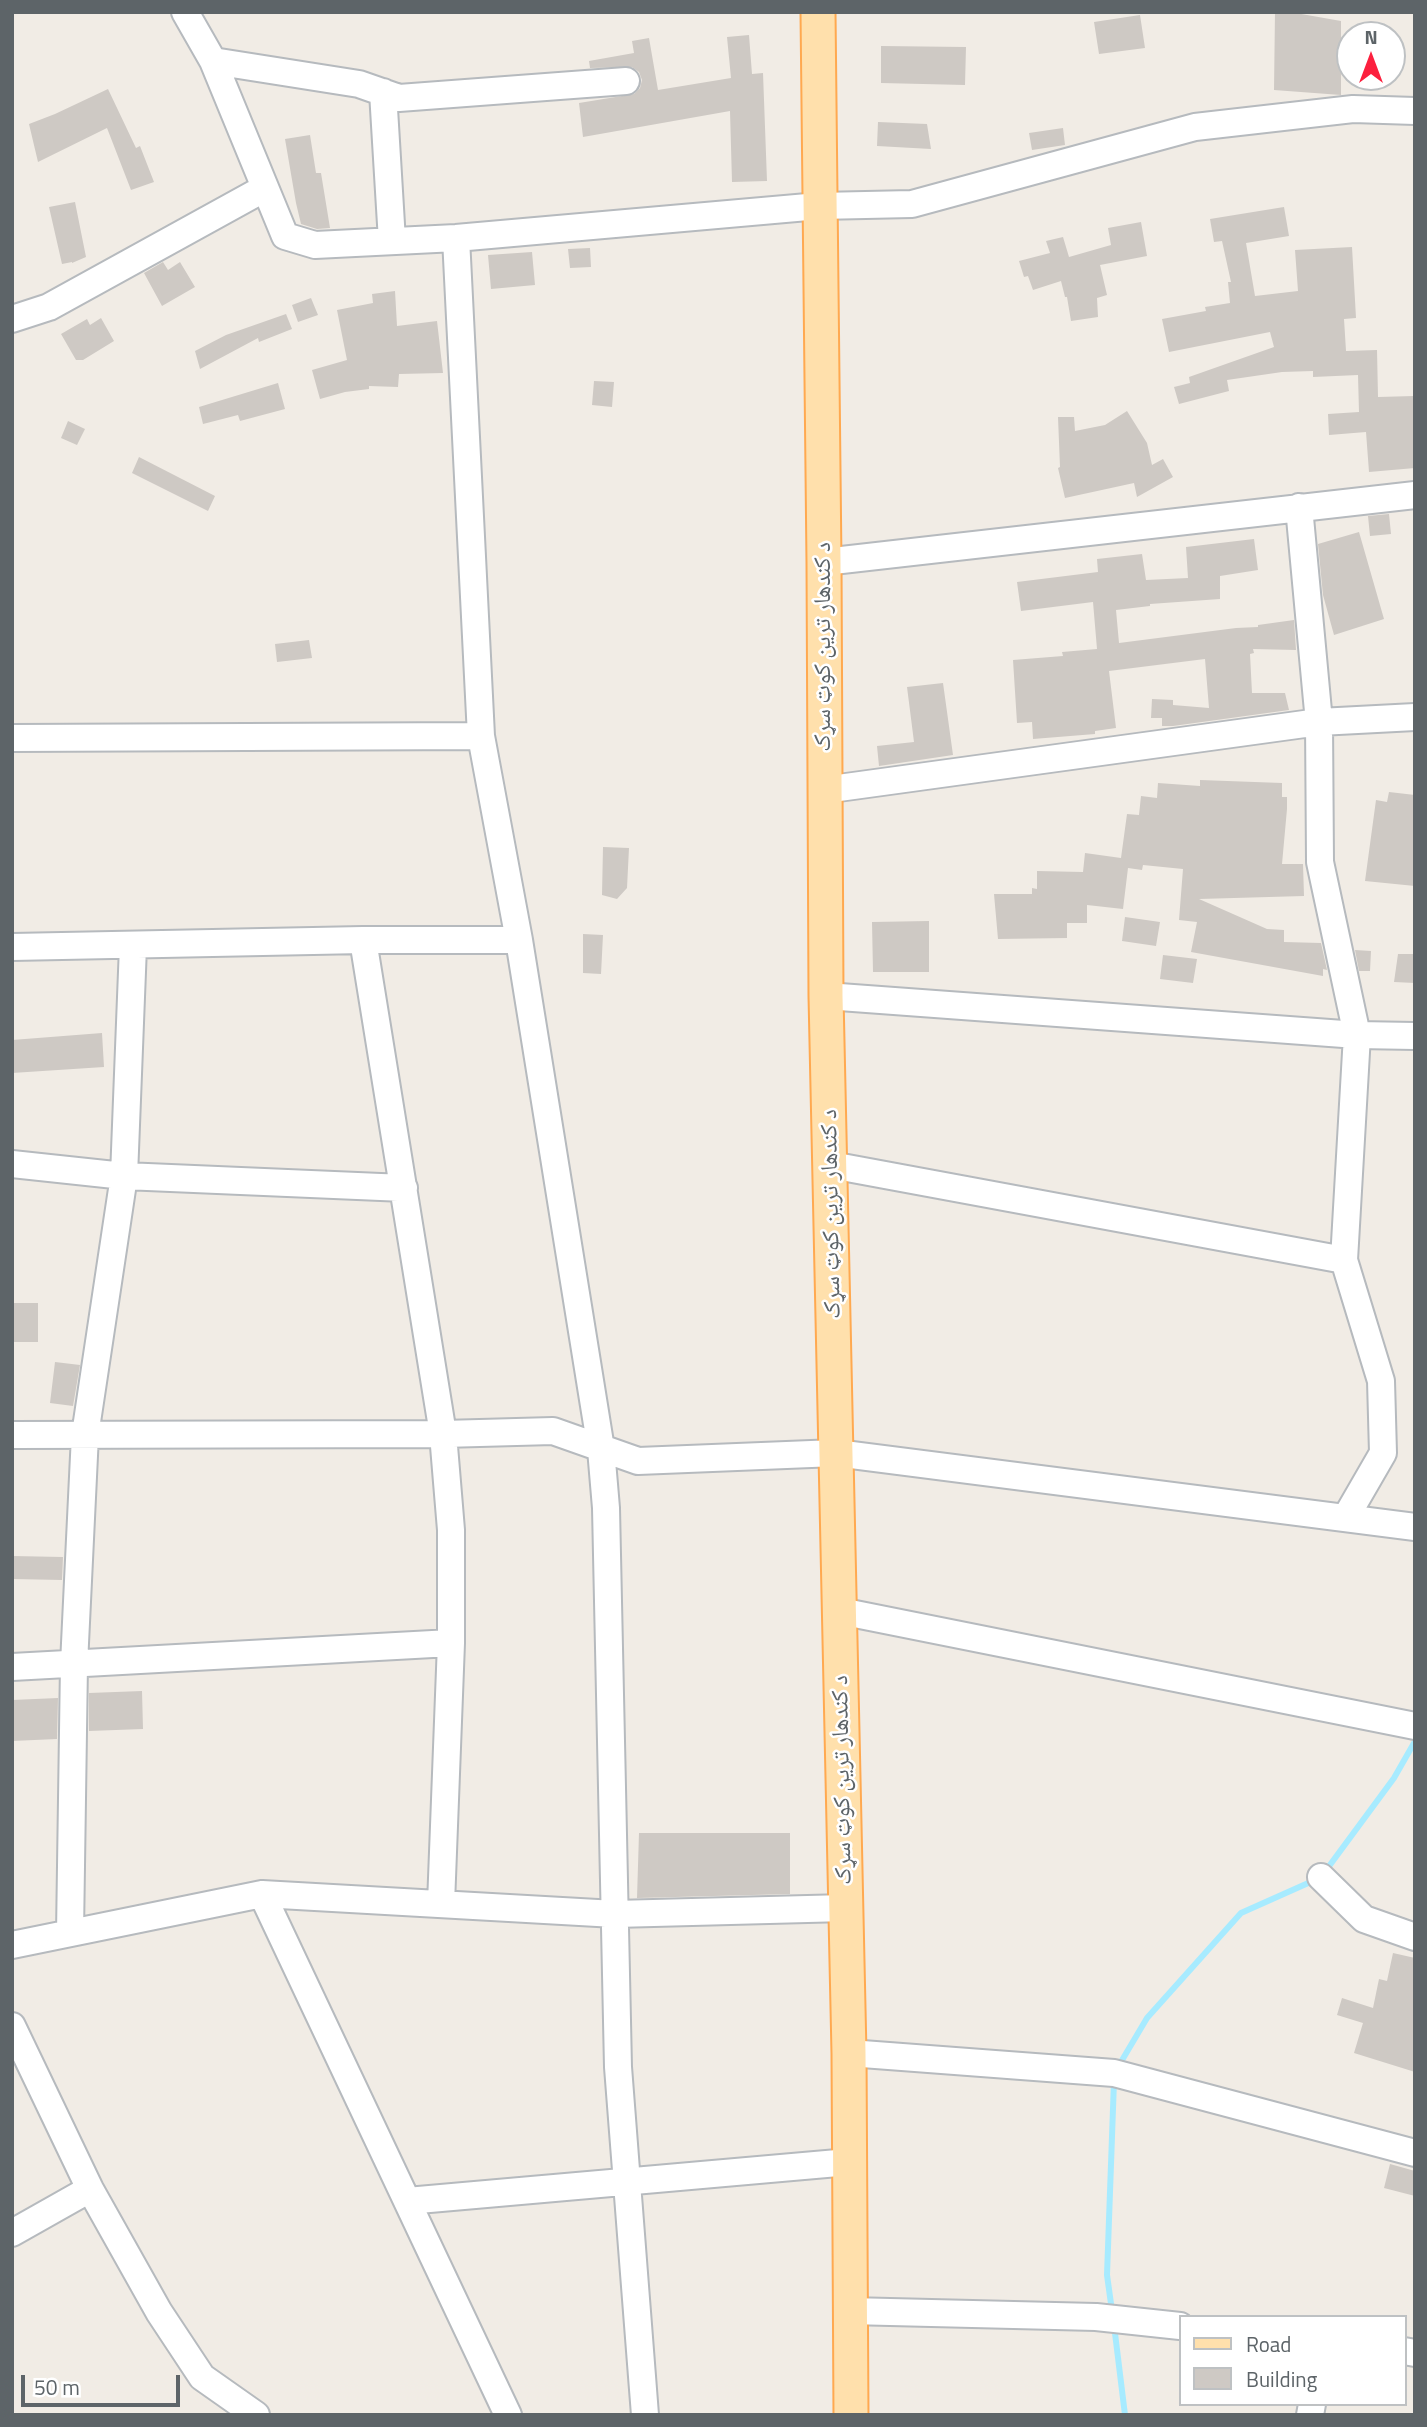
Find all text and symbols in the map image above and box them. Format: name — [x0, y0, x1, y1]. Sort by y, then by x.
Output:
north arrow — [1336, 21, 1406, 91]
text: N — [1364, 22, 1378, 51]
street label: د کندهار ترين کوټ سړک — [810, 542, 838, 752]
street label: د کندهار ترين کوټ سړک — [816, 1109, 848, 1319]
street label: د کندهار ترين کوټ سړک — [827, 1675, 859, 1885]
legend — [1178, 2315, 1406, 2406]
text: Road — [1246, 2328, 1291, 2360]
scale bar — [24, 2360, 184, 2404]
text: Building — [1246, 2363, 1317, 2395]
text: 50 m — [34, 2371, 80, 2403]

